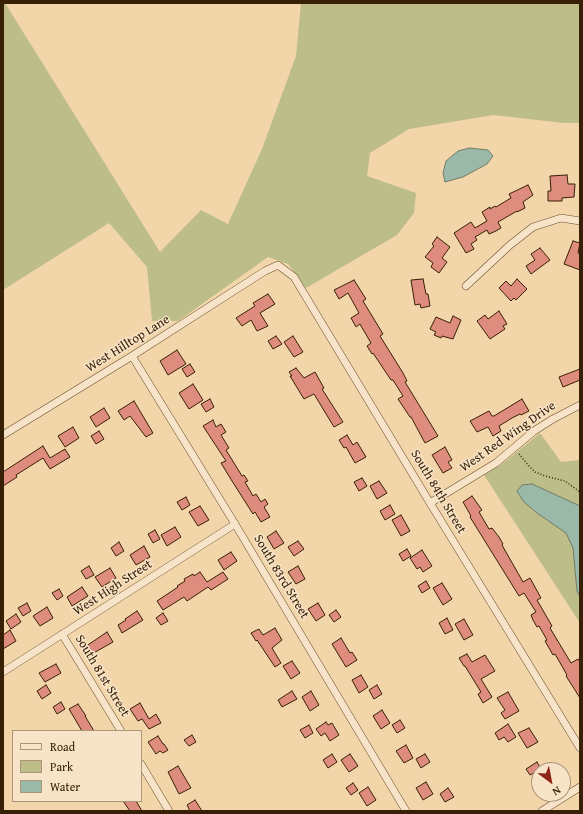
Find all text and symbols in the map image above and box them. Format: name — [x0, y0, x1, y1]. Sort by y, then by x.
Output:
street label: West Hilltop Lane — [83, 312, 173, 376]
street label: West Red Wing Drive — [457, 398, 559, 476]
street label: South 84th Street — [407, 447, 469, 537]
street label: South 83rd Street — [250, 532, 312, 622]
street label: West High Street — [71, 557, 155, 619]
street label: South 81st Street — [71, 632, 133, 720]
legend — [12, 730, 142, 802]
text: Road — [50, 738, 75, 755]
text: Park — [50, 758, 73, 775]
north arrow — [531, 762, 571, 802]
text: Water — [50, 778, 80, 795]
text: N — [549, 783, 564, 800]

